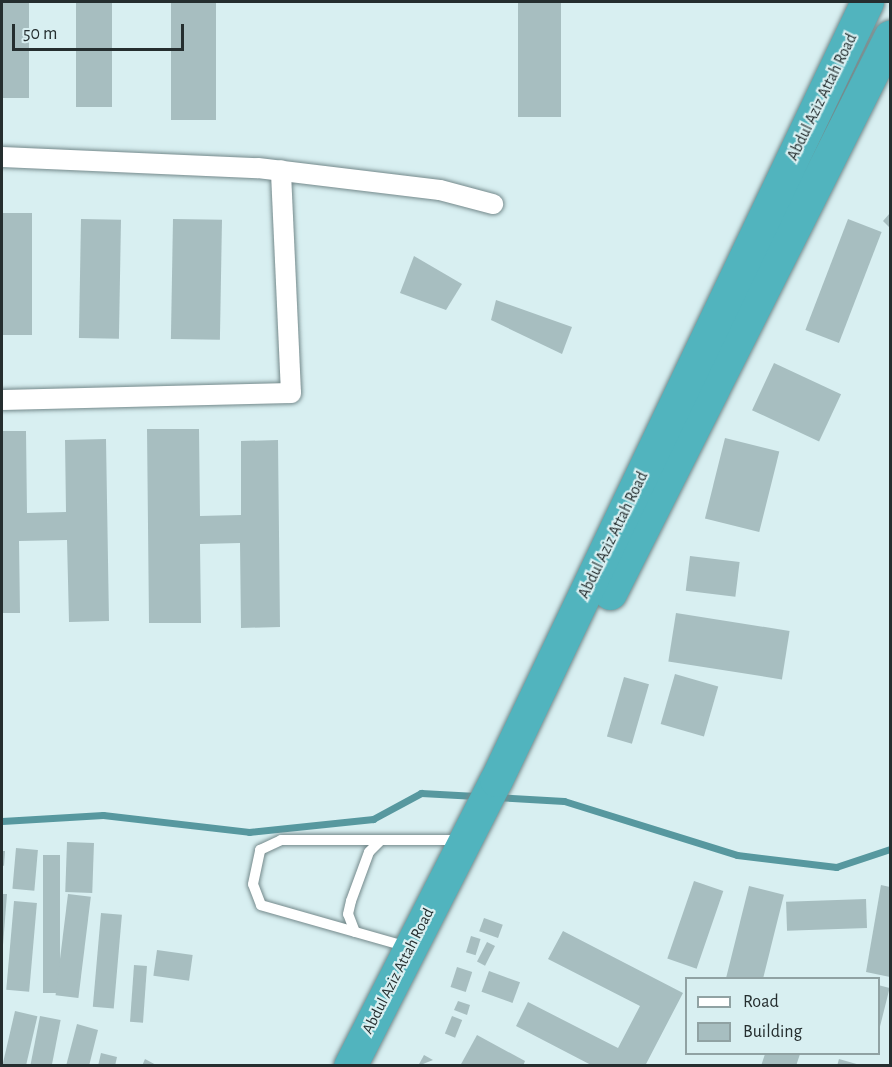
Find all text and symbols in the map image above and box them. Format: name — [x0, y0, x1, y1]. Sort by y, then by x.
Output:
scale bar — [15, 12, 188, 50]
text: 50 m — [23, 25, 57, 43]
street label: Abdul Aziz Attah Road — [783, 30, 861, 164]
street label: Abdul Aziz Attah Road — [574, 468, 652, 602]
street label: Abdul Aziz Attah Road — [358, 905, 438, 1037]
legend — [685, 977, 880, 1055]
text: Road — [743, 993, 779, 1011]
text: Building — [743, 1023, 802, 1041]

